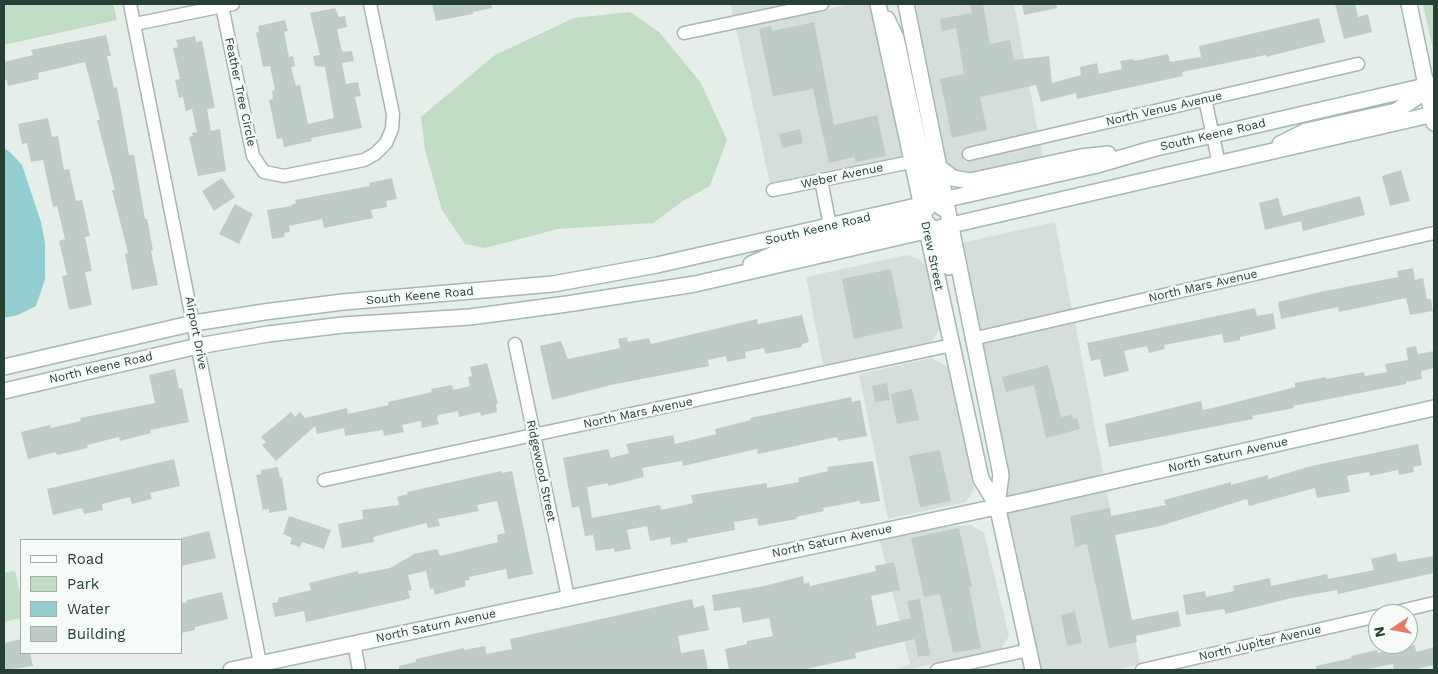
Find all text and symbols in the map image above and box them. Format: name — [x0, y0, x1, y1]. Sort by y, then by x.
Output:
street label: Feather Tree Circle — [221, 36, 259, 148]
street label: North Venus Avenue — [1104, 89, 1224, 129]
street label: South Keene Road — [1159, 116, 1267, 154]
street label: Weber Avenue — [799, 160, 885, 192]
street label: South Keene Road — [764, 210, 872, 248]
street label: Drew Street — [918, 220, 946, 292]
street label: North Mars Avenue — [1147, 266, 1259, 306]
street label: South Keene Road — [366, 284, 474, 308]
street label: Airport Drive — [182, 295, 210, 371]
street label: North Keene Road — [48, 349, 154, 387]
street label: North Mars Avenue — [582, 394, 694, 432]
street label: Ridgewood Street — [523, 419, 559, 523]
street label: North Saturn Avenue — [1167, 434, 1289, 476]
street label: North Saturn Avenue — [771, 521, 893, 561]
legend — [20, 539, 182, 654]
text: Road — [67, 550, 104, 568]
text: Park — [67, 575, 99, 593]
text: Water — [67, 600, 110, 618]
north arrow — [1368, 604, 1418, 654]
street label: North Saturn Avenue — [375, 606, 497, 646]
street label: North Jupiter Avenue — [1197, 622, 1323, 664]
text: Building — [67, 625, 125, 643]
text: N — [1370, 625, 1388, 639]

